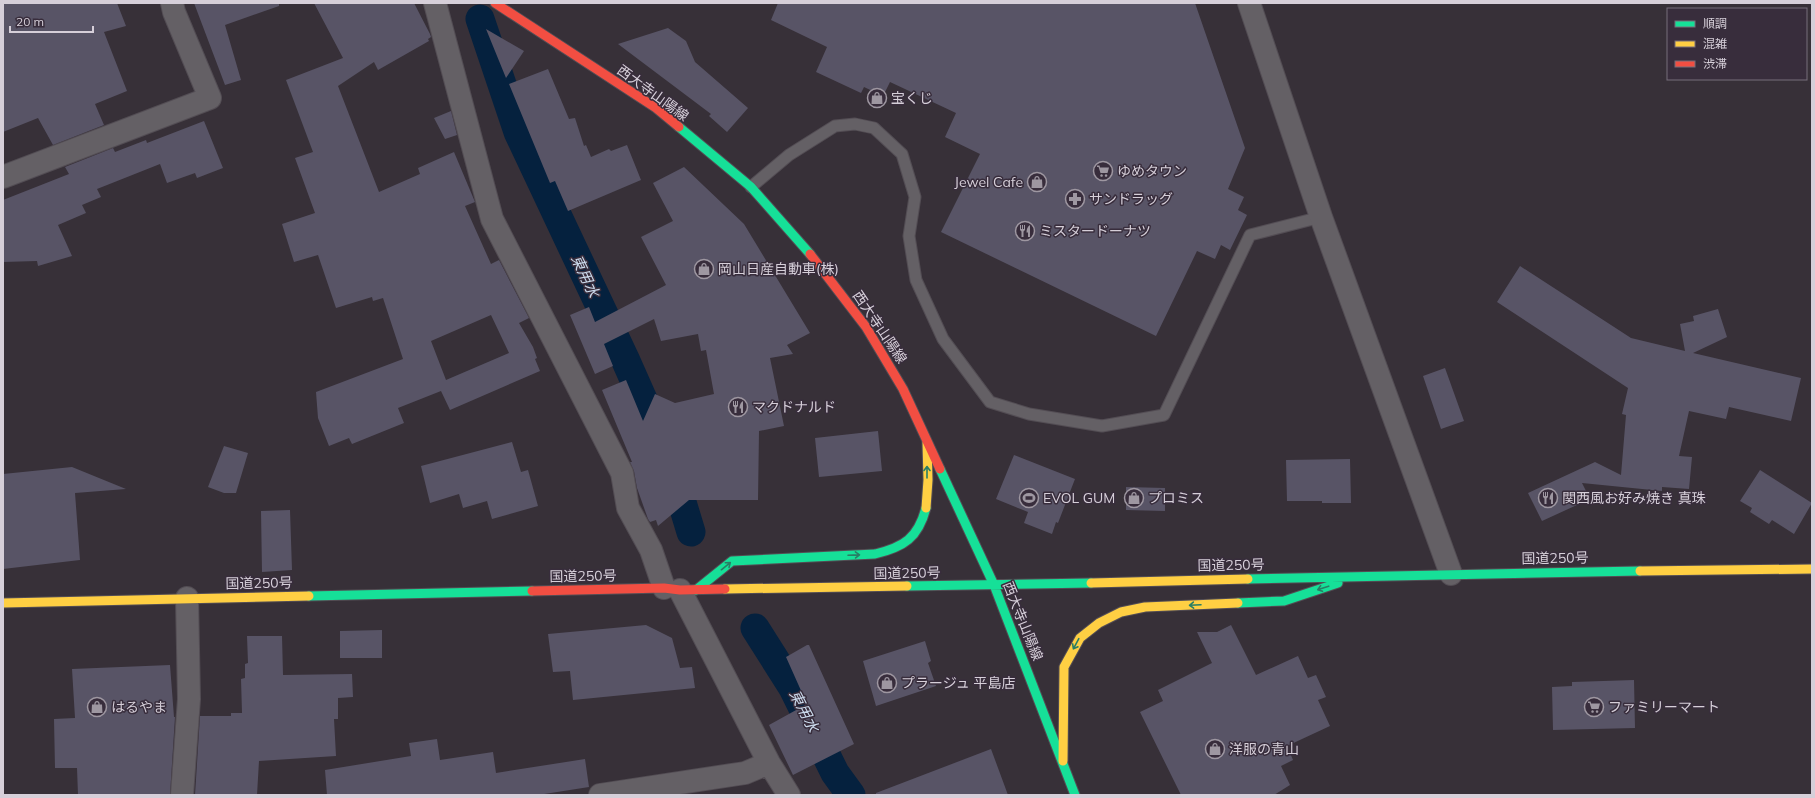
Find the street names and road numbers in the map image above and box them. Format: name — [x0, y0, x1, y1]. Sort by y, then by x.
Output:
street label: 西大寺山陽線 — [614, 61, 692, 125]
street label: 西大寺山陽線 — [849, 287, 911, 367]
street label: 国道250号 — [1521, 548, 1589, 568]
street label: 国道250号 — [1197, 555, 1265, 575]
street label: 国道250号 — [873, 563, 941, 583]
street label: 国道250号 — [549, 566, 617, 586]
street label: 国道250号 — [225, 573, 293, 593]
street label: 西大寺山陽線 — [999, 579, 1047, 663]

